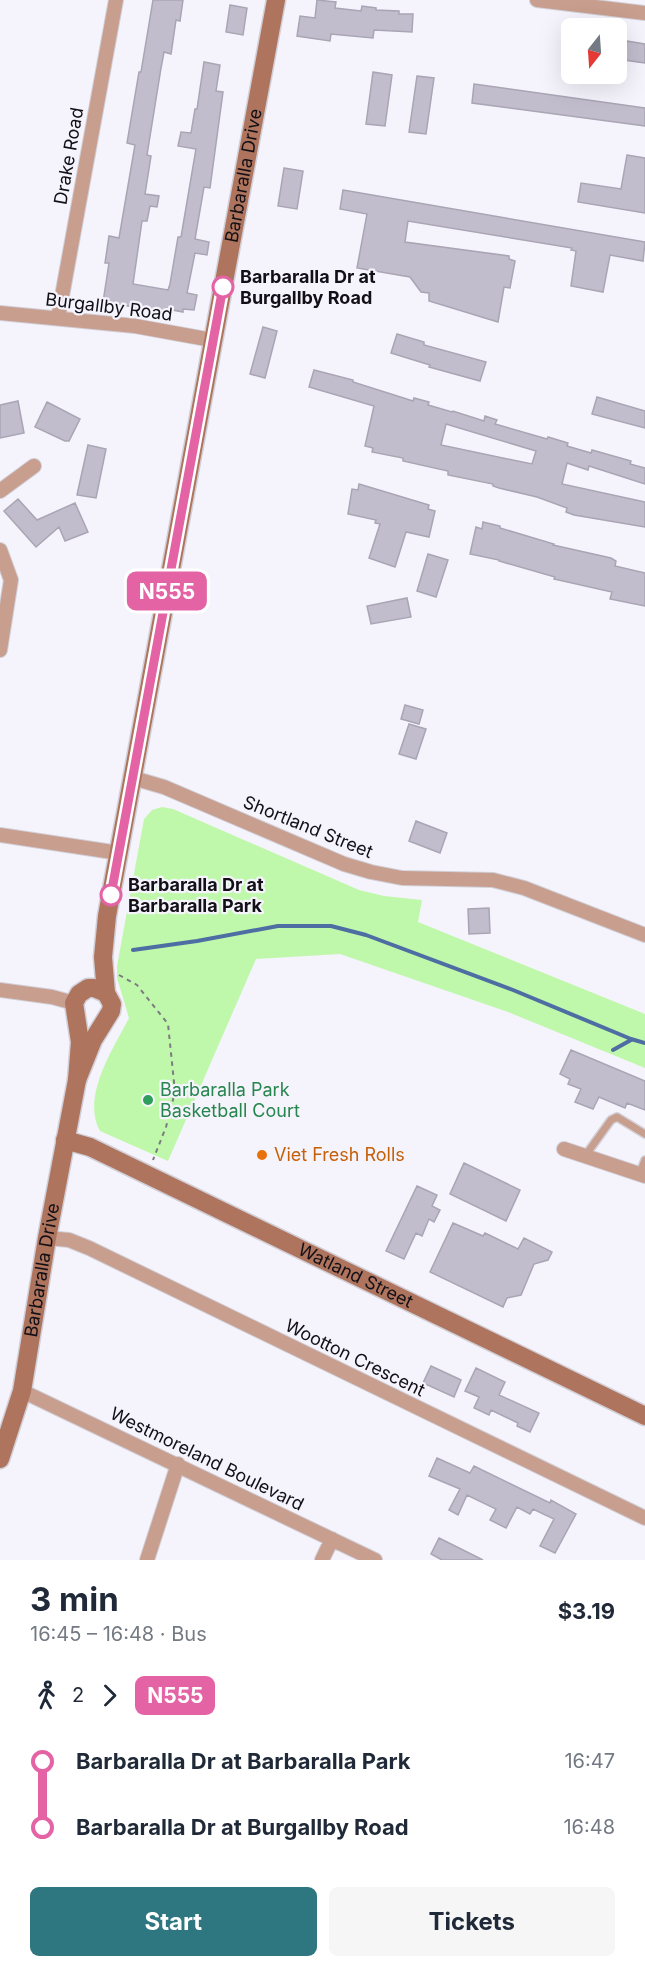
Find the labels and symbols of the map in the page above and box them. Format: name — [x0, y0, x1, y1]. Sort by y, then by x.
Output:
north arrow — [561, 18, 627, 84]
street label: Drake Road — [50, 106, 87, 206]
street label: Barbaralla Drive — [220, 107, 266, 244]
place label: Barbaralla Dr at Burgallby Road — [240, 266, 376, 308]
marker: Barbaralla Dr at Burgallby Road — [212, 276, 234, 298]
street label: Burgallby Road — [44, 288, 174, 325]
line badge: N555 — [125, 572, 209, 610]
street label: Shortland Street — [240, 791, 376, 862]
place label: Barbaralla Dr at Barbaralla Park — [128, 874, 264, 916]
marker: Barbaralla Dr at Barbaralla Park — [100, 884, 122, 906]
place label: Barbaralla Park Basketball Court — [160, 1079, 300, 1121]
marker: Barbaralla Park Basketball Court — [141, 1093, 155, 1107]
place label: Viet Fresh Rolls — [274, 1144, 405, 1165]
marker: Viet Fresh Rolls — [255, 1148, 269, 1162]
street label: Barbaralla Drive — [20, 1201, 63, 1339]
street label: Watland Street — [295, 1239, 417, 1312]
street label: Wootton Crescent — [282, 1315, 429, 1401]
street label: Westmoreland Boulevard — [107, 1402, 307, 1515]

